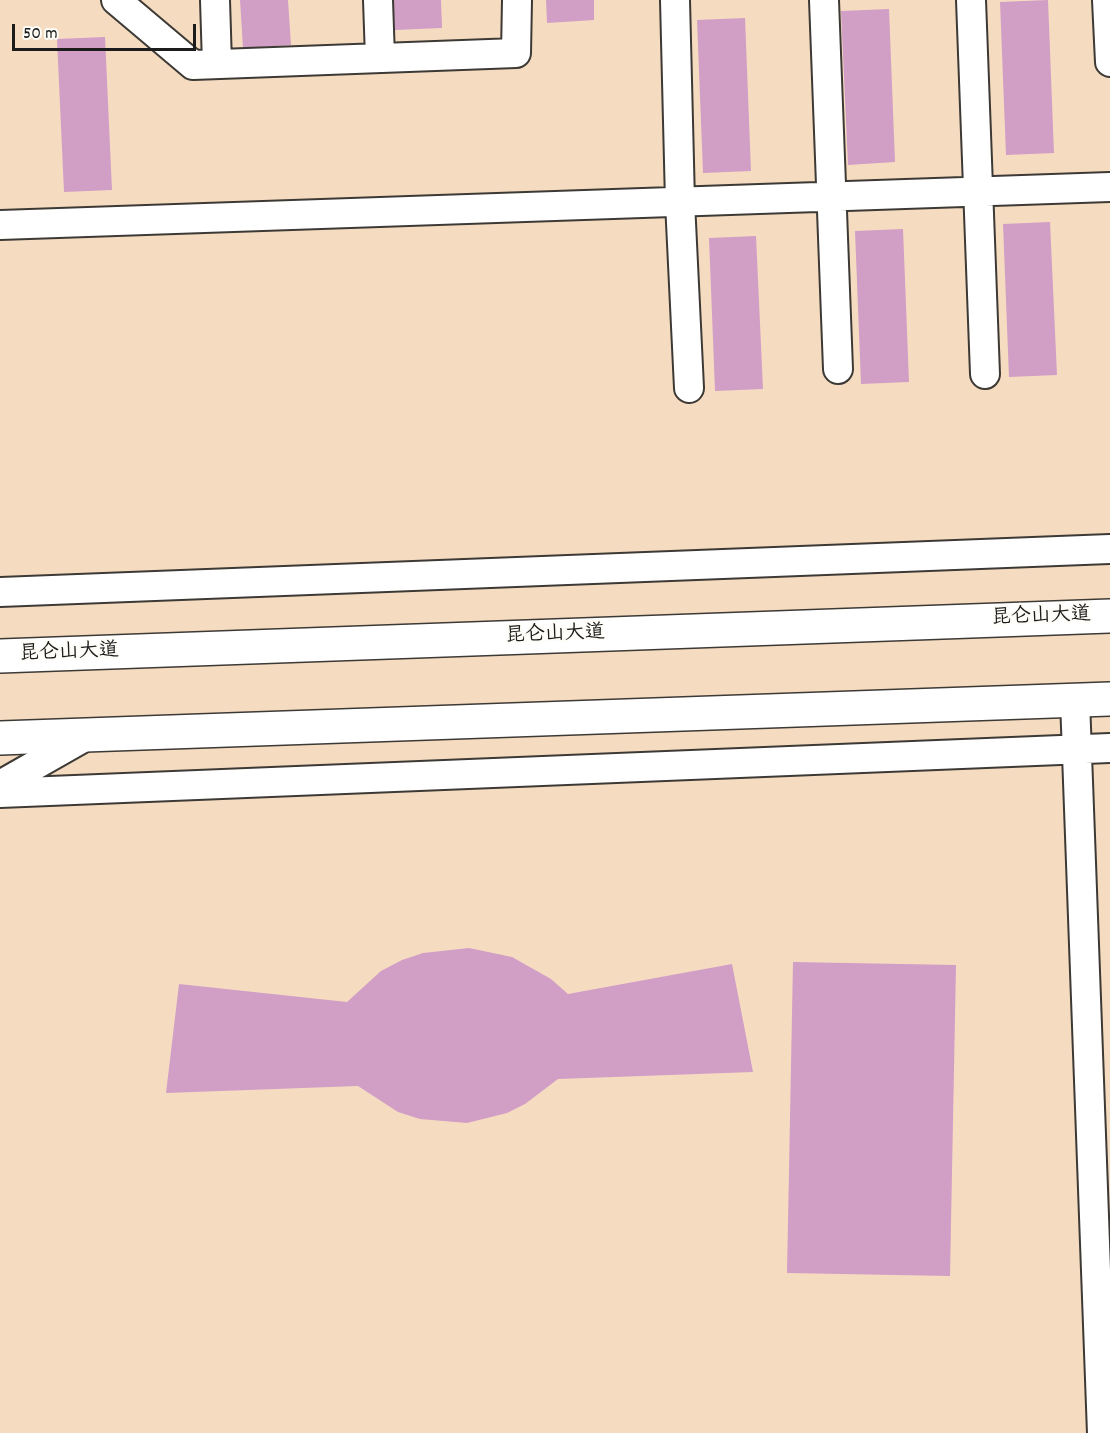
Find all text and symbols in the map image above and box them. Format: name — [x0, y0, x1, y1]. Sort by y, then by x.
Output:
scale bar — [15, 12, 200, 50]
text: 50 m — [23, 22, 58, 47]
street label: 昆仑山大道 — [991, 604, 1091, 632]
street label: 昆仑山大道 — [505, 622, 605, 650]
street label: 昆仑山大道 — [19, 640, 119, 668]

